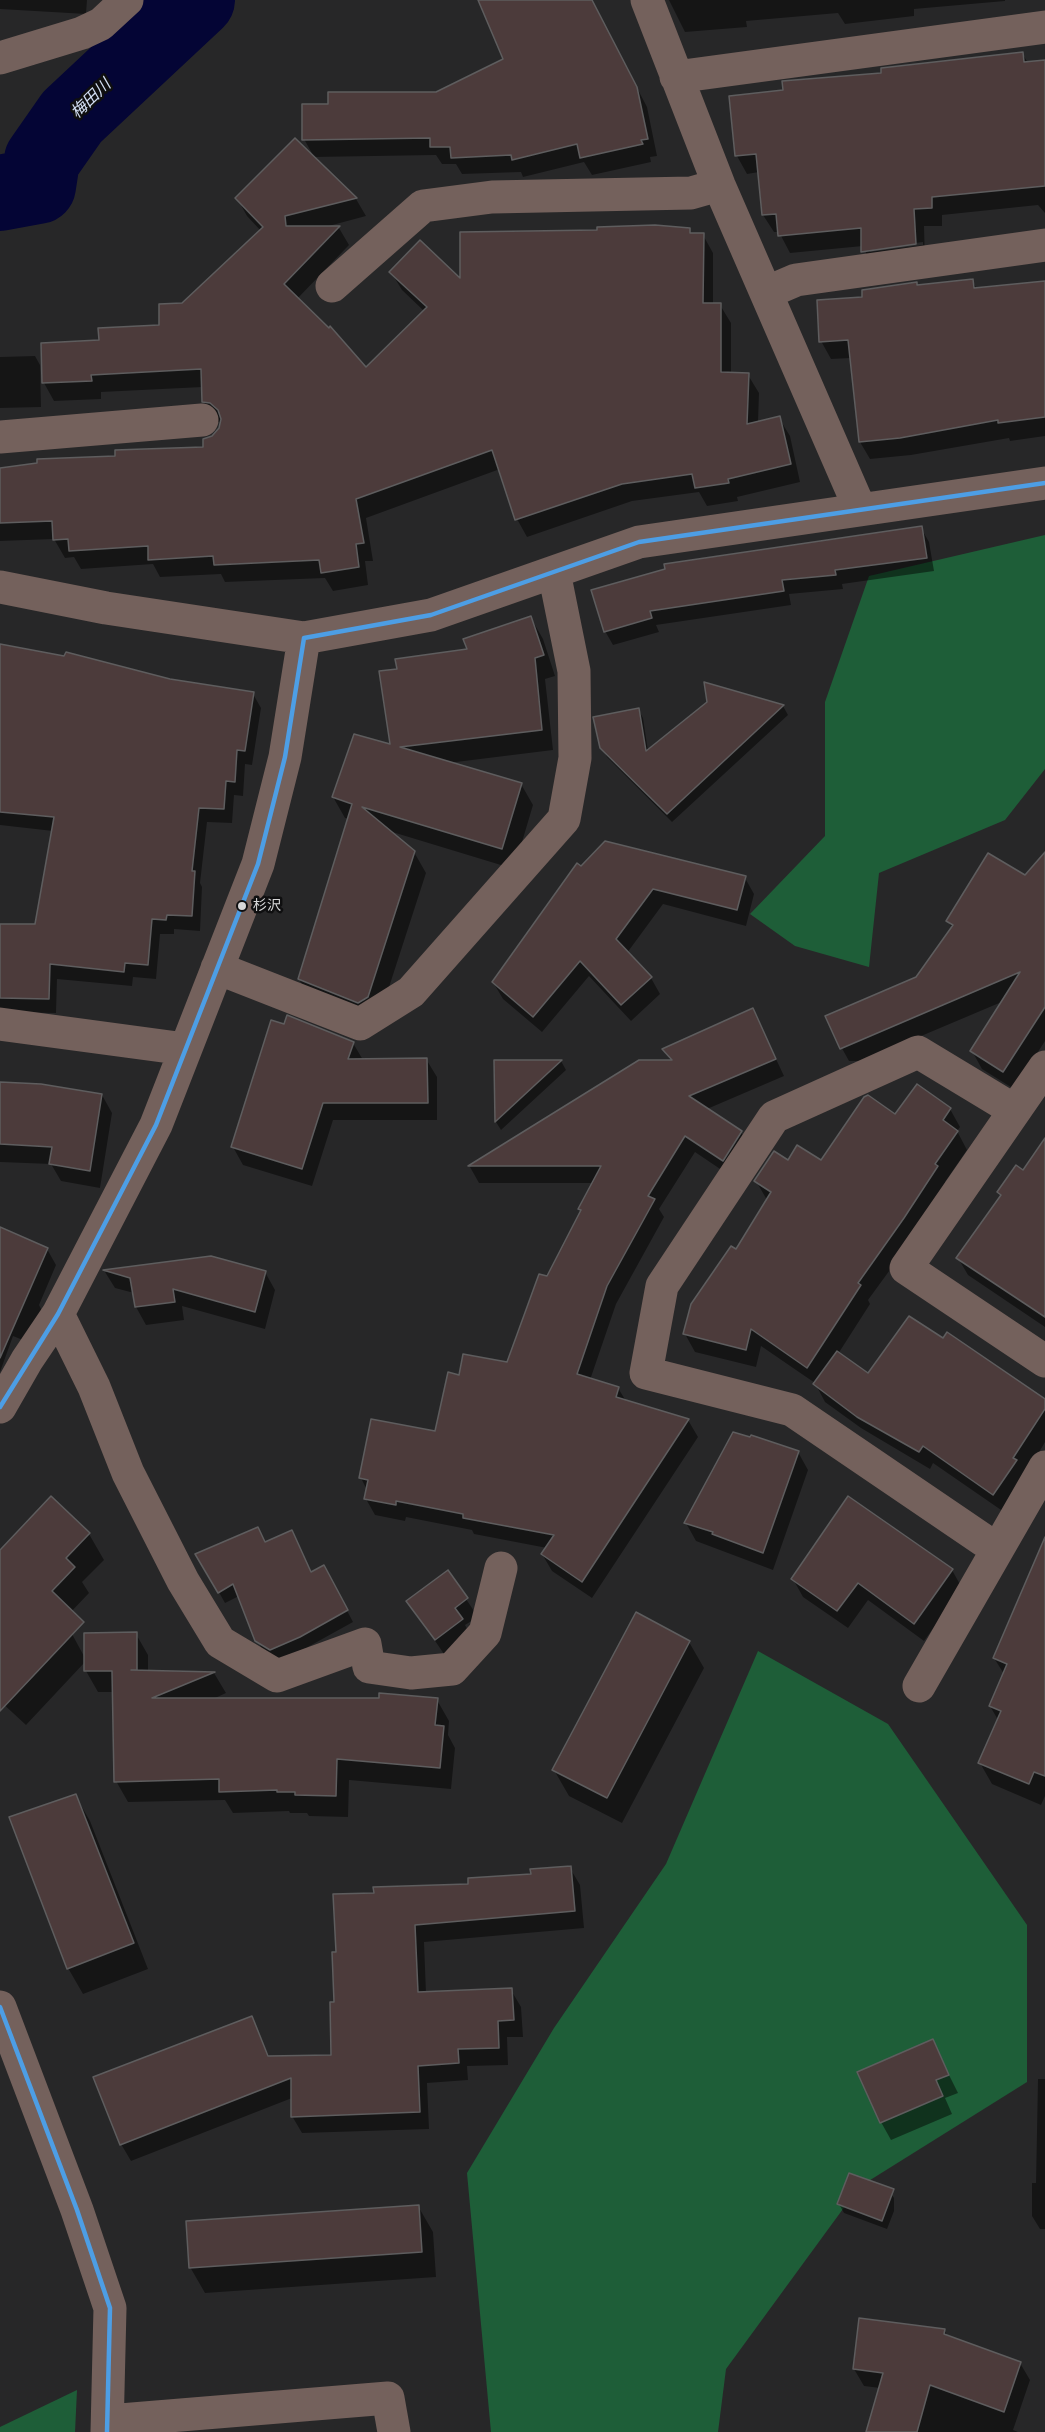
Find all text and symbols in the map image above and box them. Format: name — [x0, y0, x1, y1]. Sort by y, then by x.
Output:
water label: 梅田川 — [67, 75, 115, 123]
place label: 杉沢 — [253, 898, 281, 914]
marker: 杉沢 — [236, 900, 248, 912]

